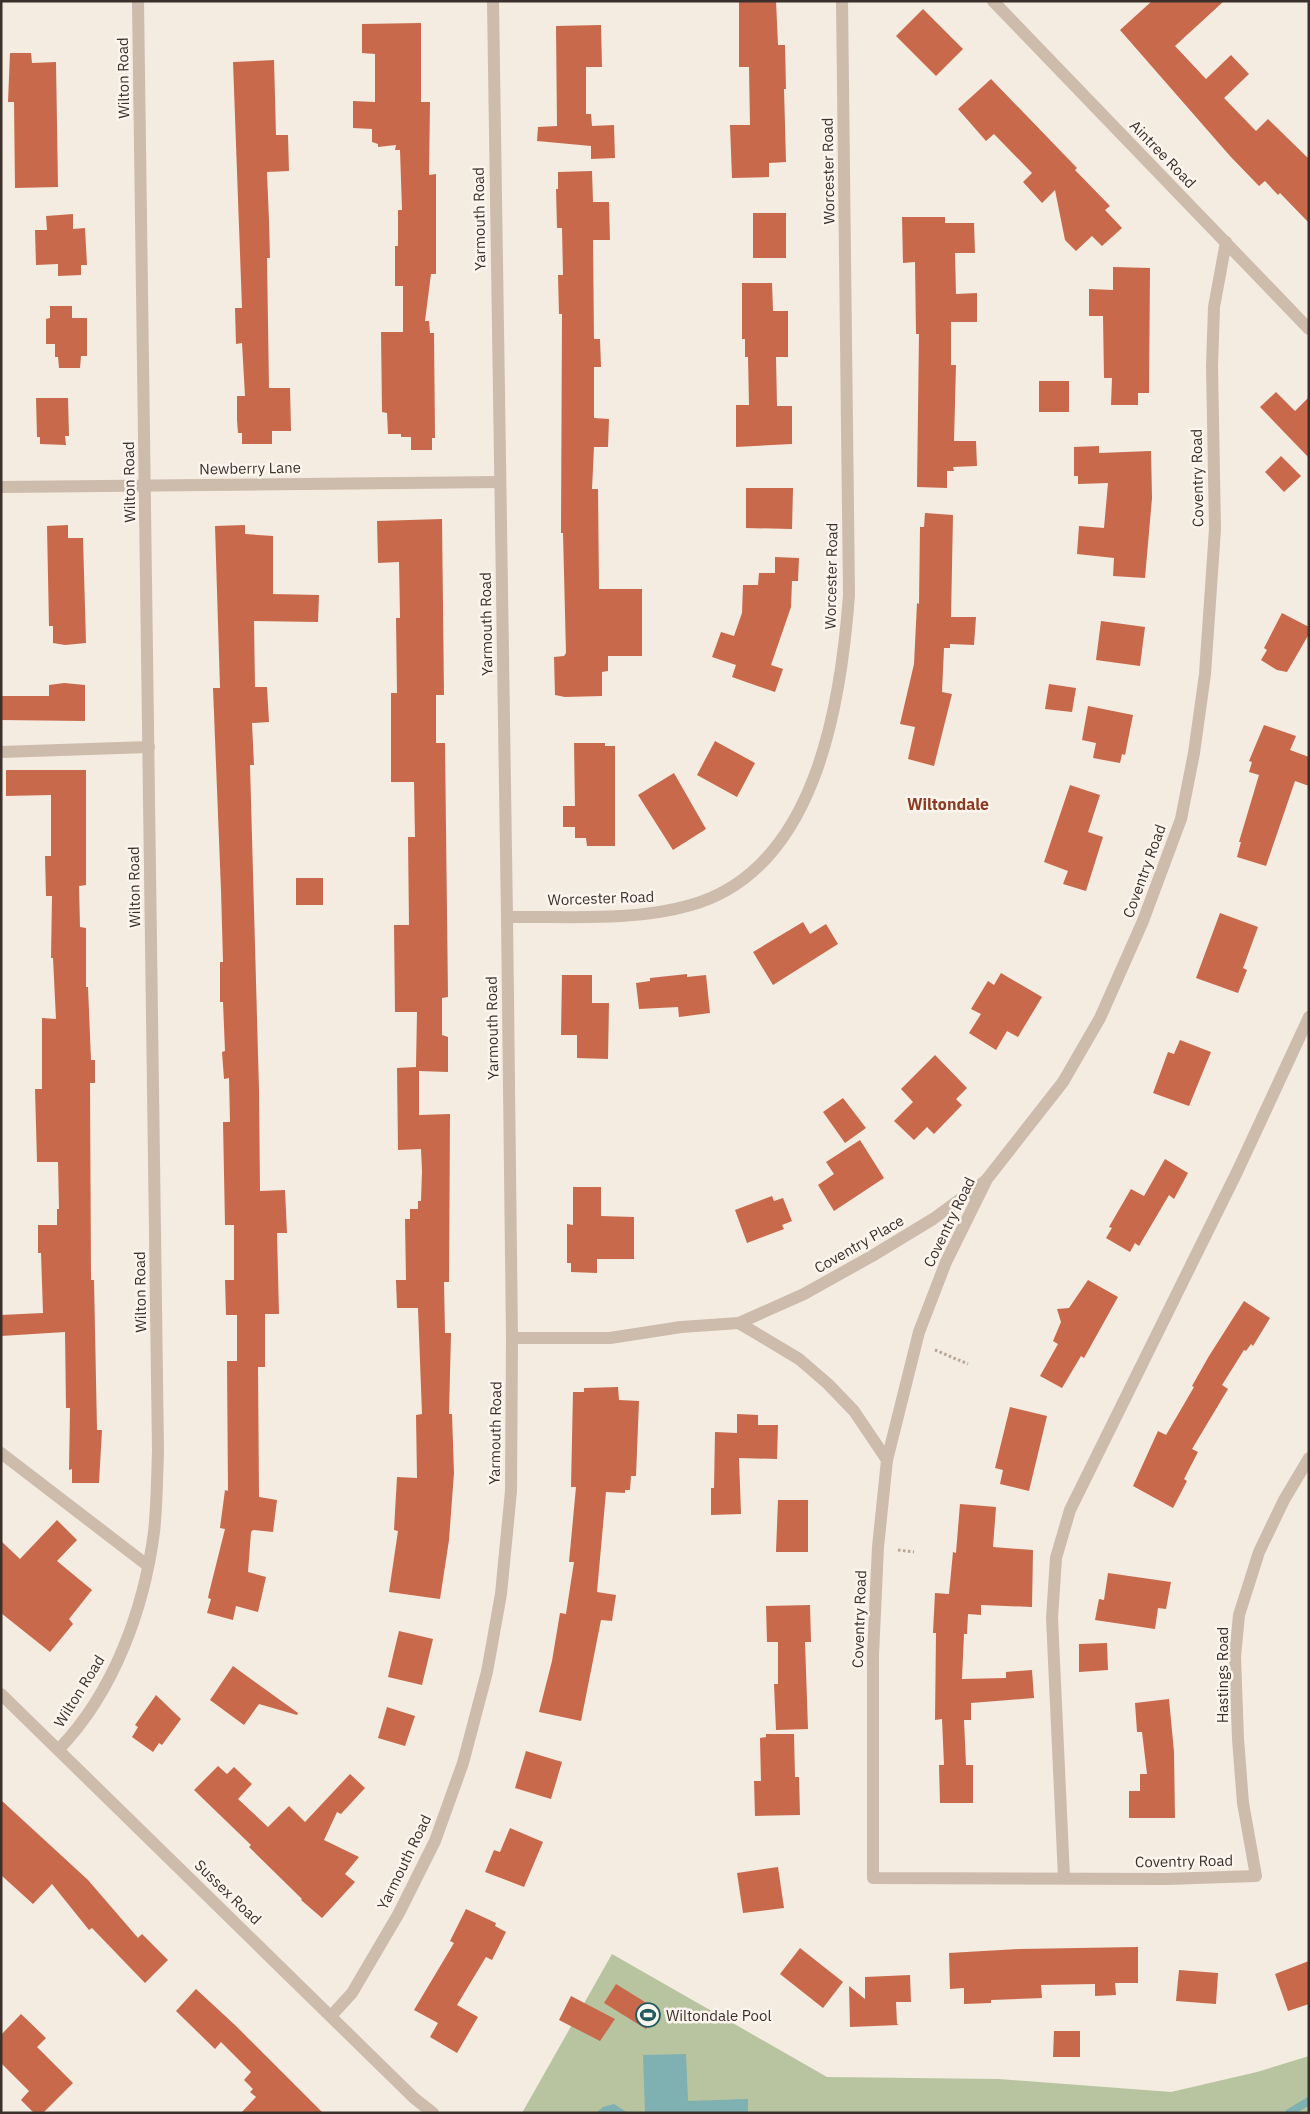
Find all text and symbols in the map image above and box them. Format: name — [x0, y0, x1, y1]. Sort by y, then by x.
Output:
street label: Wilton Road — [113, 37, 133, 119]
street label: Aintree Road — [1126, 116, 1200, 192]
street label: Worcester Road — [818, 117, 838, 225]
street label: Yarmouth Road — [469, 167, 489, 271]
street label: Coventry Road — [1187, 429, 1207, 527]
street label: Wilton Road — [119, 441, 139, 523]
street label: Newberry Lane — [199, 458, 301, 478]
street label: Worcester Road — [821, 522, 841, 630]
street label: Yarmouth Road — [476, 572, 496, 676]
district label: Wiltondale — [907, 794, 989, 814]
street label: Coventry Road — [1118, 822, 1170, 920]
street label: Wilton Road — [124, 846, 144, 928]
street label: Worcester Road — [547, 887, 655, 909]
street label: Yarmouth Road — [482, 976, 502, 1080]
street label: Coventry Road — [919, 1174, 979, 1270]
street label: Coventry Place — [811, 1211, 907, 1277]
street label: Wilton Road — [130, 1251, 150, 1333]
street label: Yarmouth Road — [485, 1381, 505, 1485]
street label: Coventry Road — [848, 1570, 870, 1668]
street label: Hastings Road — [1213, 1627, 1232, 1723]
street label: Wilton Road — [49, 1652, 109, 1730]
street label: Yarmouth Road — [373, 1811, 435, 1913]
street label: Coventry Road — [1135, 1851, 1233, 1871]
street label: Sussex Road — [191, 1855, 265, 1929]
sports icon: Wiltondale Pool — [635, 2002, 661, 2028]
place label: Wiltondale Pool — [666, 2006, 771, 2025]

